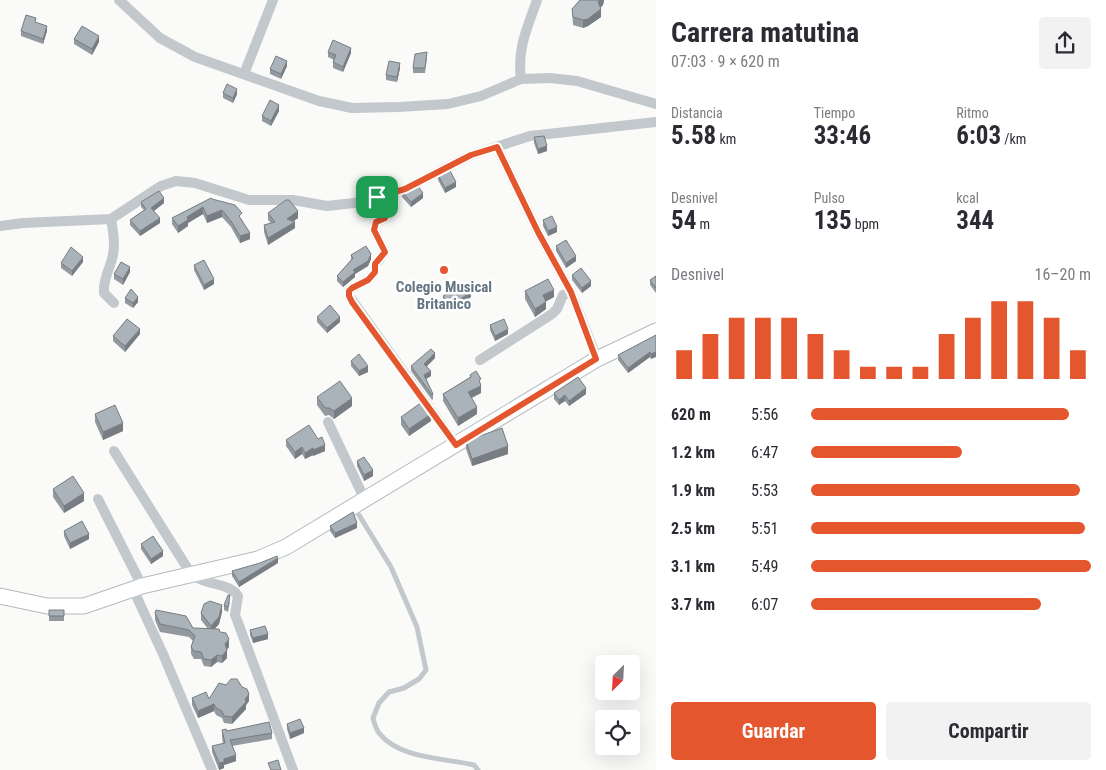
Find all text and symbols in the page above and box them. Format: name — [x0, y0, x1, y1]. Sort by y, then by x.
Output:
text: Carrera matutina — [671, 16, 859, 49]
button: share — [1039, 17, 1091, 69]
text: 07:03 · 9 × 620 m — [671, 52, 780, 71]
text: Distancia — [671, 105, 723, 121]
text: Tiempo — [814, 105, 855, 121]
text: Ritmo — [956, 105, 989, 121]
text: 5.58 — [671, 121, 716, 150]
text: 33:46 — [814, 121, 871, 150]
text: 6:03 — [956, 121, 1001, 150]
text: km — [716, 131, 736, 147]
text: /km — [1001, 131, 1026, 147]
pin — [356, 176, 398, 218]
icon: arrive — [363, 183, 391, 211]
text: Desnivel — [671, 190, 718, 206]
text: Pulso — [814, 190, 845, 206]
text: kcal — [956, 190, 979, 206]
text: 54 — [671, 206, 696, 235]
text: 135 — [814, 206, 852, 235]
text: 344 — [956, 206, 994, 235]
text: m — [696, 216, 710, 232]
text: bpm — [852, 216, 879, 232]
marker: Colegio Musical Britanico — [438, 264, 450, 276]
text: Desnivel — [671, 265, 724, 284]
text: 16–20 m — [1035, 265, 1091, 284]
place label: Colegio Musical Britanico — [396, 278, 492, 313]
text: 620 m — [671, 405, 711, 424]
text: 5:56 — [751, 405, 778, 424]
text: 1.2 km — [671, 443, 715, 462]
text: 6:47 — [751, 443, 778, 462]
text: 1.9 km — [671, 481, 715, 500]
text: 5:53 — [751, 481, 778, 500]
text: 2.5 km — [671, 519, 715, 538]
text: 5:51 — [751, 519, 778, 538]
text: 3.1 km — [671, 557, 715, 576]
text: 5:49 — [751, 557, 778, 576]
text: 3.7 km — [671, 595, 715, 614]
text: 6:07 — [751, 595, 778, 614]
north arrow — [595, 655, 640, 700]
map controls — [595, 655, 640, 755]
button: Guardar — [671, 702, 876, 760]
button: Compartir — [886, 702, 1091, 760]
button: locate — [595, 710, 640, 755]

